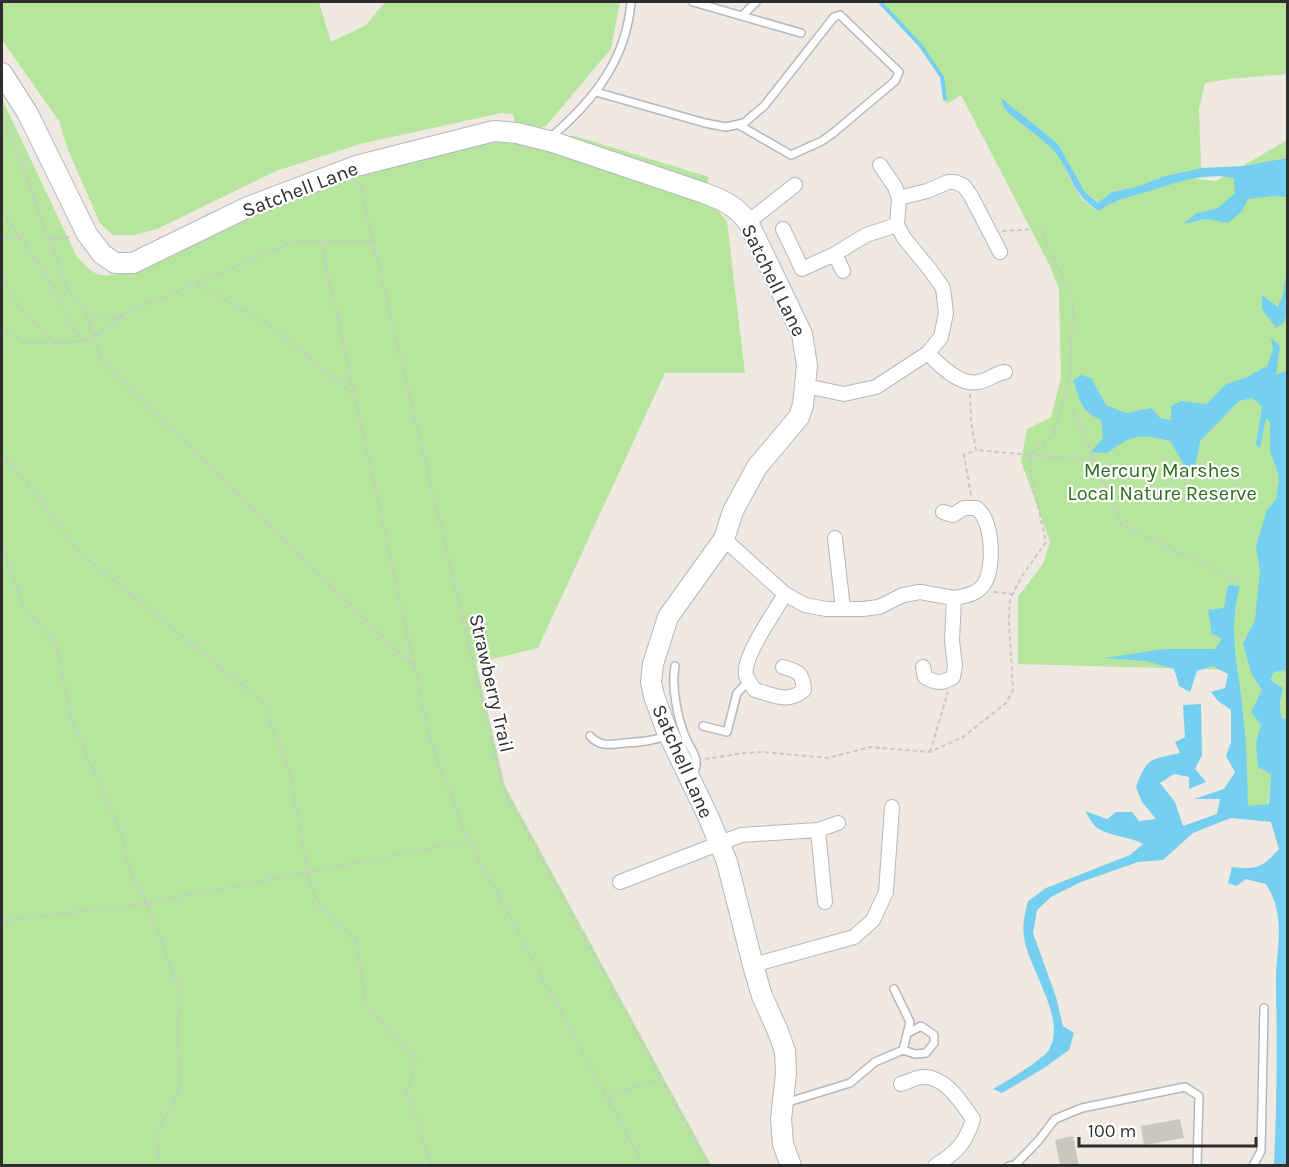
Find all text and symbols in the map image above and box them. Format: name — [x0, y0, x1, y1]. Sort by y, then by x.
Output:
street label: Satchell Lane — [239, 157, 361, 222]
street label: Satchell Lane — [736, 220, 811, 340]
park label: Mercury Marshes Local Nature Reserve — [1067, 459, 1257, 505]
street label: Strawberry Trail — [464, 612, 519, 755]
street label: Satchell Lane — [647, 701, 718, 822]
scale bar — [1079, 1110, 1256, 1148]
text: 100 m — [1088, 1120, 1136, 1142]

